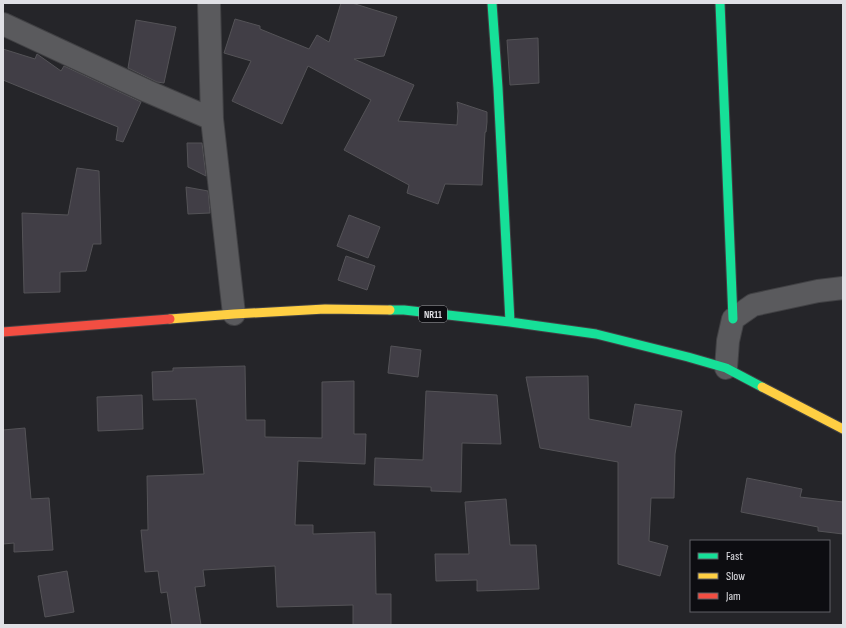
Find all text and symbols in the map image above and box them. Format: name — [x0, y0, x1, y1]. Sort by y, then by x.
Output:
road number: NR11 — [419, 306, 447, 322]
legend — [690, 540, 830, 612]
text: Fast — [726, 549, 743, 564]
text: Slow — [726, 569, 745, 584]
text: Jam — [725, 589, 741, 604]

